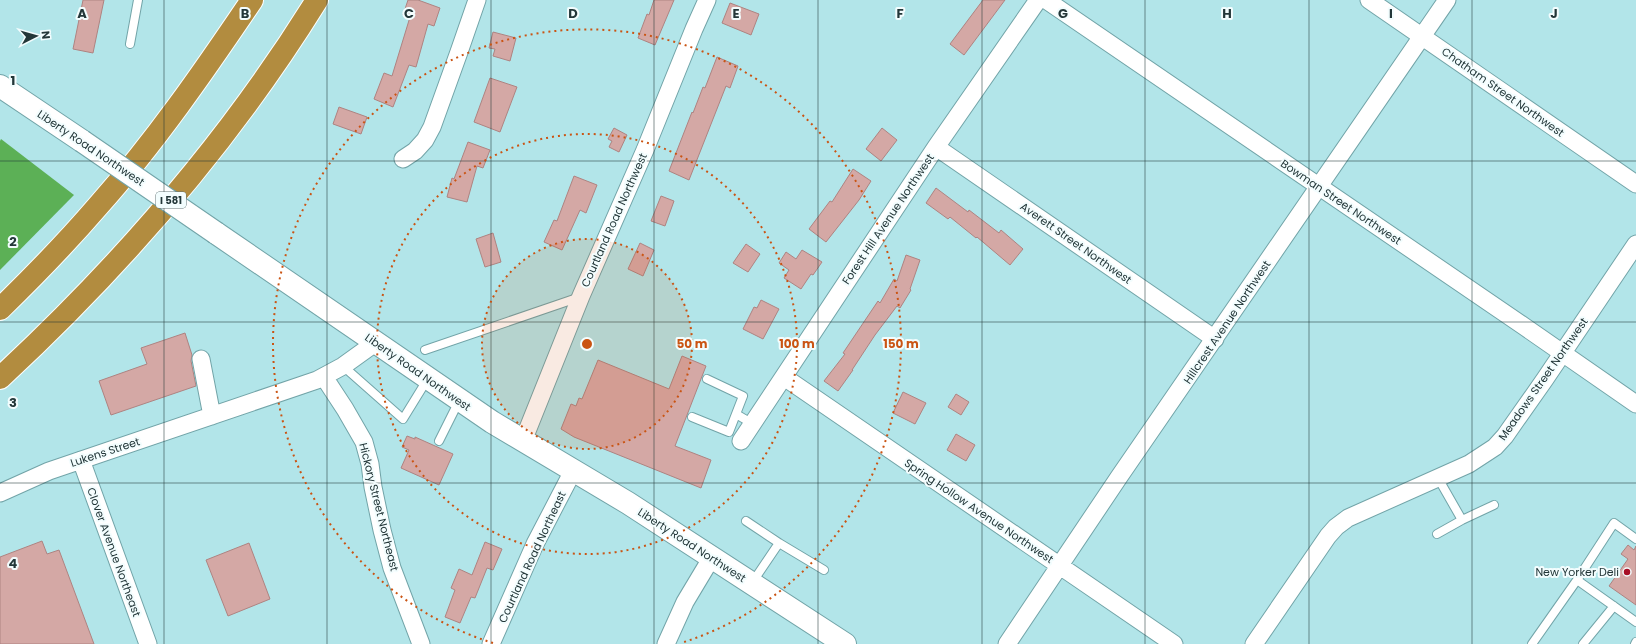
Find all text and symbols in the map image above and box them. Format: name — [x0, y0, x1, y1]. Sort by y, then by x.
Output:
text: A — [77, 4, 87, 23]
text: B — [241, 4, 250, 23]
text: C — [404, 4, 414, 23]
text: D — [568, 4, 578, 23]
text: E — [732, 4, 740, 23]
text: F — [896, 4, 904, 23]
text: G — [1058, 4, 1068, 23]
text: H — [1222, 4, 1232, 23]
text: I — [1389, 4, 1393, 23]
text: J — [1550, 4, 1558, 23]
north arrow — [16, 16, 56, 56]
text: N — [38, 30, 54, 40]
street label: Chatham Street Northwest — [1438, 43, 1568, 141]
text: 1 — [11, 71, 15, 90]
street label: Liberty Road Northwest — [34, 106, 148, 190]
street label: Courtland Road Northwest — [577, 150, 651, 290]
street label: Forest Hill Avenue Northwest — [838, 150, 938, 288]
street label: Bowman Street Northwest — [1278, 156, 1404, 248]
road number: I 581 — [156, 192, 186, 208]
street label: Averett Street Northwest — [1017, 198, 1135, 288]
text: 2 — [9, 232, 17, 251]
street label: Hillcrest Avenue Northwest — [1180, 257, 1274, 387]
street label: Meadows Street Northwest — [1494, 314, 1592, 444]
street label: Liberty Road Northwest — [362, 329, 474, 415]
text: 50 m — [677, 335, 708, 352]
text: 100 m — [779, 335, 815, 352]
text: 150 m — [883, 335, 919, 352]
centre of rings — [580, 337, 594, 351]
text: 3 — [9, 393, 17, 412]
street label: Lukens Street — [68, 433, 142, 471]
street label: Hickory Street Northeast — [355, 441, 403, 573]
street label: Spring Hollow Avenue Northwest — [901, 455, 1057, 567]
street label: Clover Avenue Northeast — [83, 485, 145, 619]
street label: Courtland Road Northeast — [494, 488, 570, 626]
street label: Liberty Road Northwest — [635, 504, 749, 586]
text: 4 — [9, 554, 18, 573]
place label: New Yorker Deli — [1535, 564, 1619, 580]
marker: New Yorker Deli — [1622, 567, 1632, 577]

